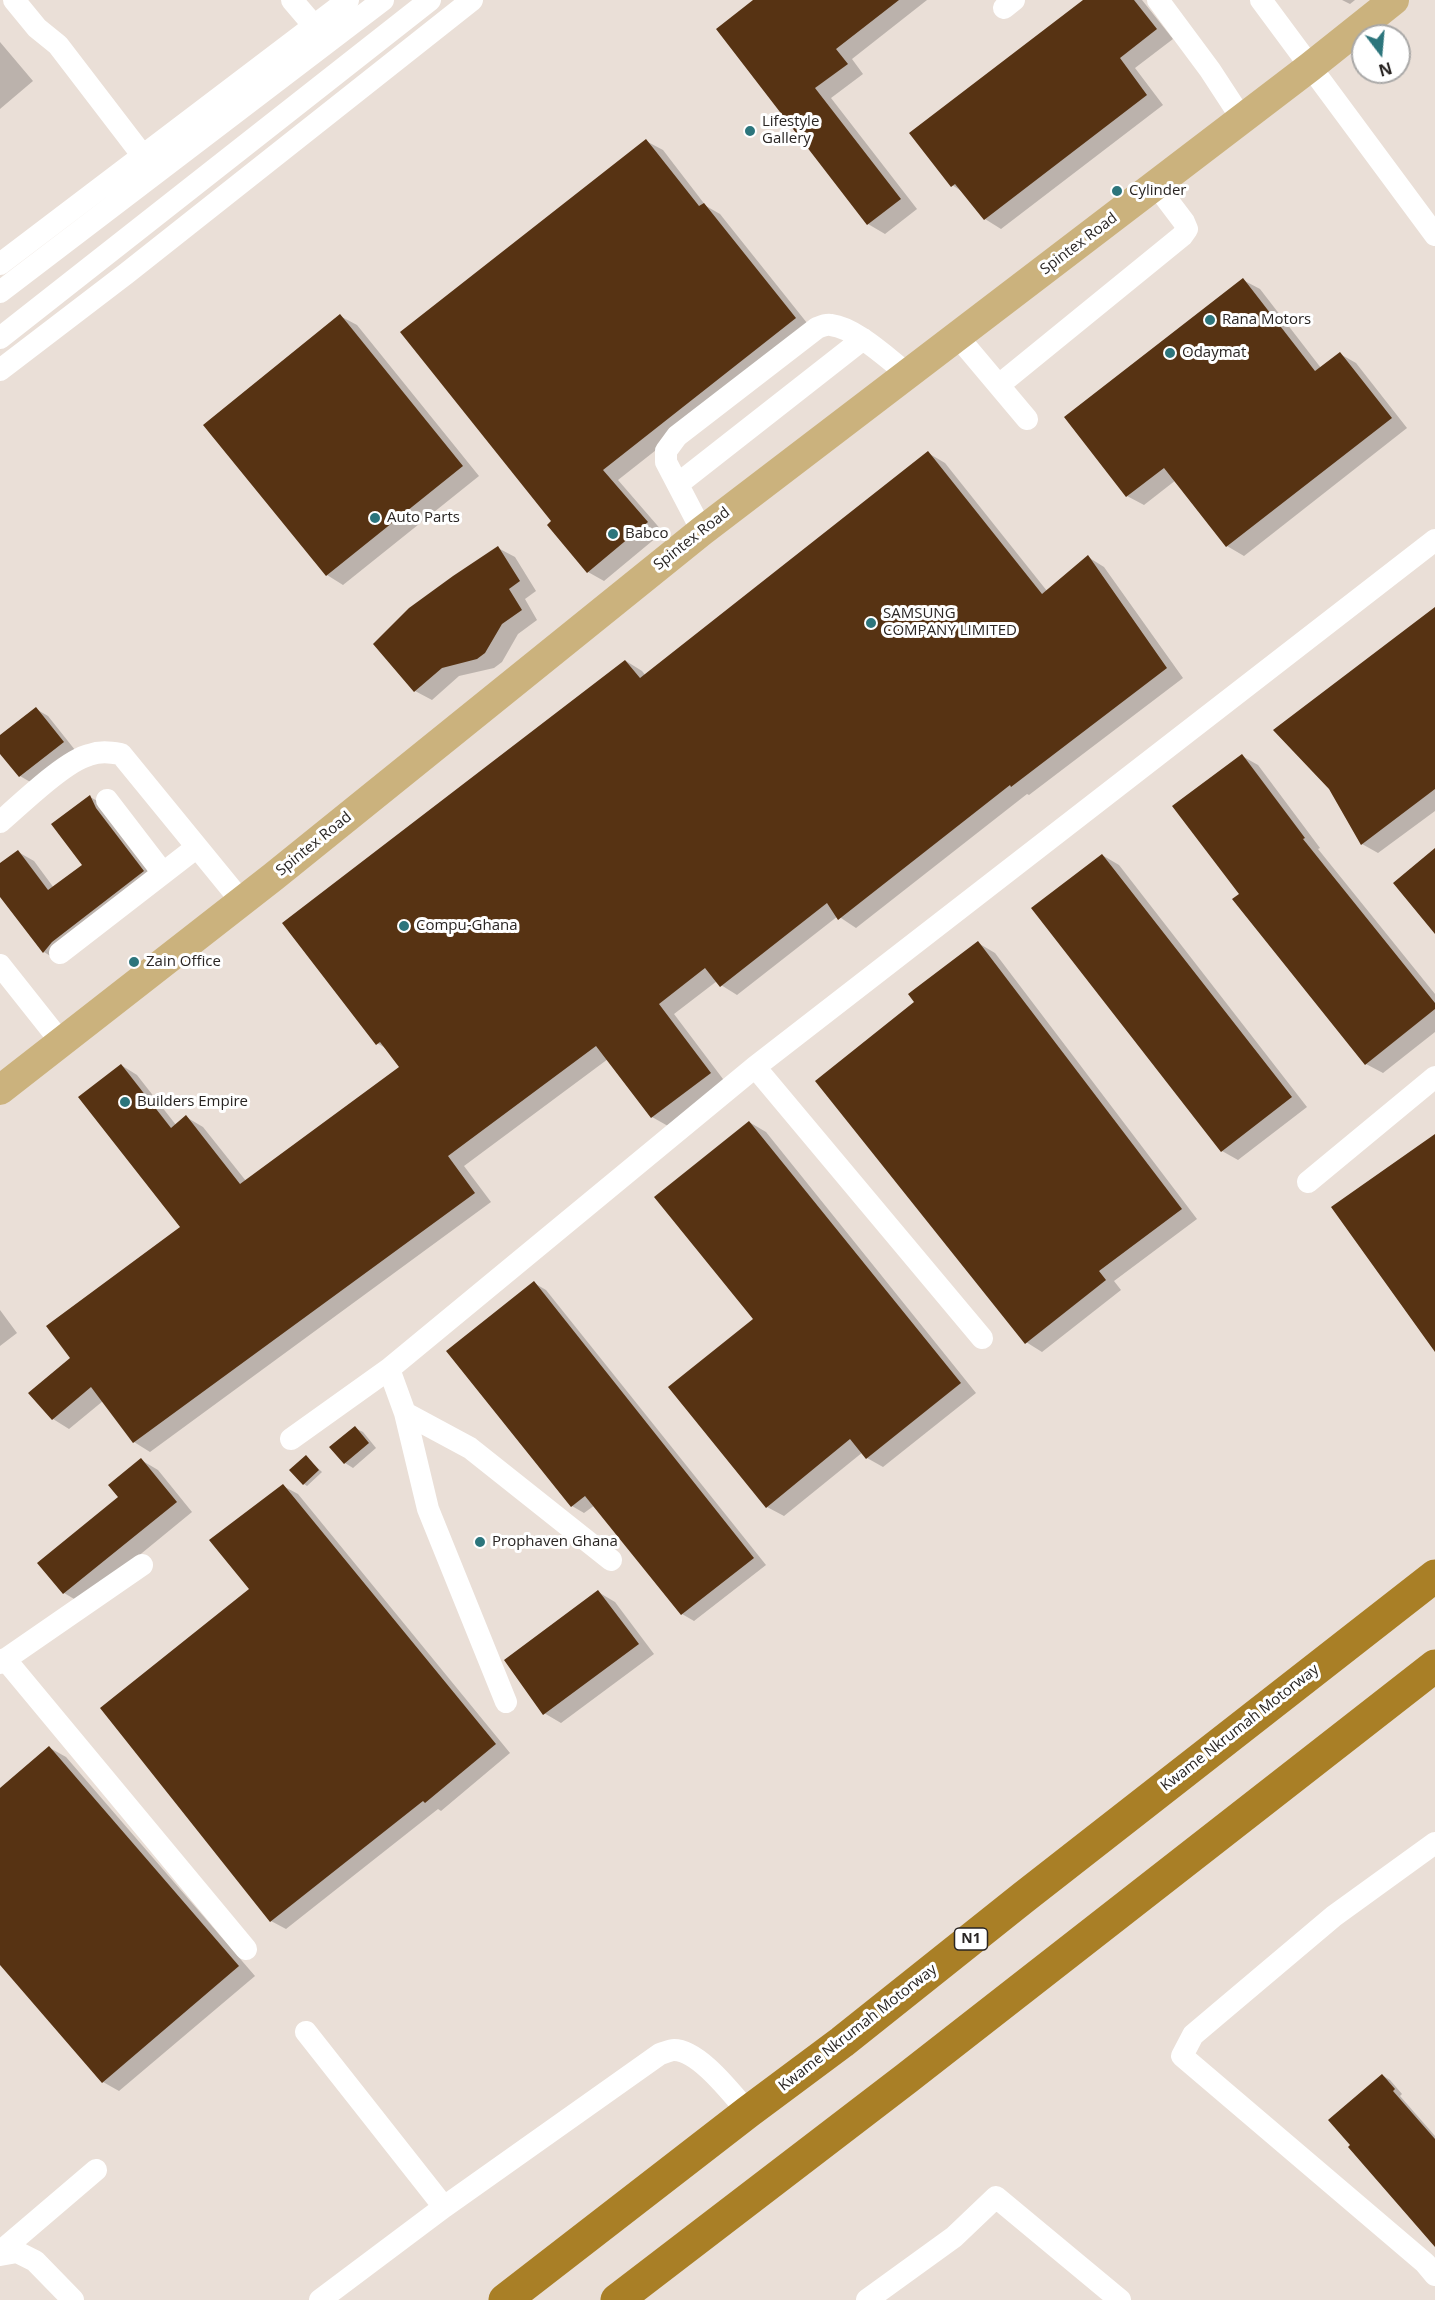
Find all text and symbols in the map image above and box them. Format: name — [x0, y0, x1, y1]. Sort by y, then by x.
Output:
north arrow — [1351, 24, 1411, 84]
text: N — [1376, 57, 1395, 82]
place label: Lifestyle Gallery — [762, 113, 819, 148]
marker: Lifestyle Gallery — [743, 124, 757, 138]
place label: Cylinder — [1129, 182, 1186, 200]
marker: Cylinder — [1110, 184, 1124, 198]
street label: Spintex Road — [1037, 209, 1121, 279]
place label: Rana Motors — [1222, 311, 1311, 329]
marker: Rana Motors — [1203, 313, 1217, 327]
place label: Odaymat — [1182, 344, 1246, 362]
marker: Odaymat — [1163, 346, 1177, 360]
street label: Spintex Road — [650, 504, 734, 574]
place label: Auto Parts — [387, 509, 460, 527]
marker: Auto Parts — [368, 511, 382, 525]
place label: Babco — [625, 525, 668, 543]
marker: Babco — [606, 527, 620, 541]
place label: SAMSUNG COMPANY LIMITED — [883, 605, 1017, 640]
marker: SAMSUNG COMPANY LIMITED — [864, 616, 878, 630]
street label: Spintex Road — [273, 808, 355, 880]
place label: Compu-Ghana — [416, 917, 518, 935]
marker: Compu-Ghana — [397, 919, 411, 933]
place label: Zain Office — [146, 953, 221, 971]
marker: Zain Office — [127, 955, 141, 969]
place label: Builders Empire — [137, 1093, 248, 1111]
marker: Builders Empire — [118, 1095, 132, 1109]
place label: Prophaven Ghana — [492, 1533, 618, 1551]
marker: Prophaven Ghana — [473, 1535, 487, 1549]
street label: Kwame Nkrumah Motorway — [1157, 1661, 1323, 1795]
road number: N1 — [954, 1928, 988, 1950]
street label: Kwame Nkrumah Motorway — [775, 1961, 941, 2095]

